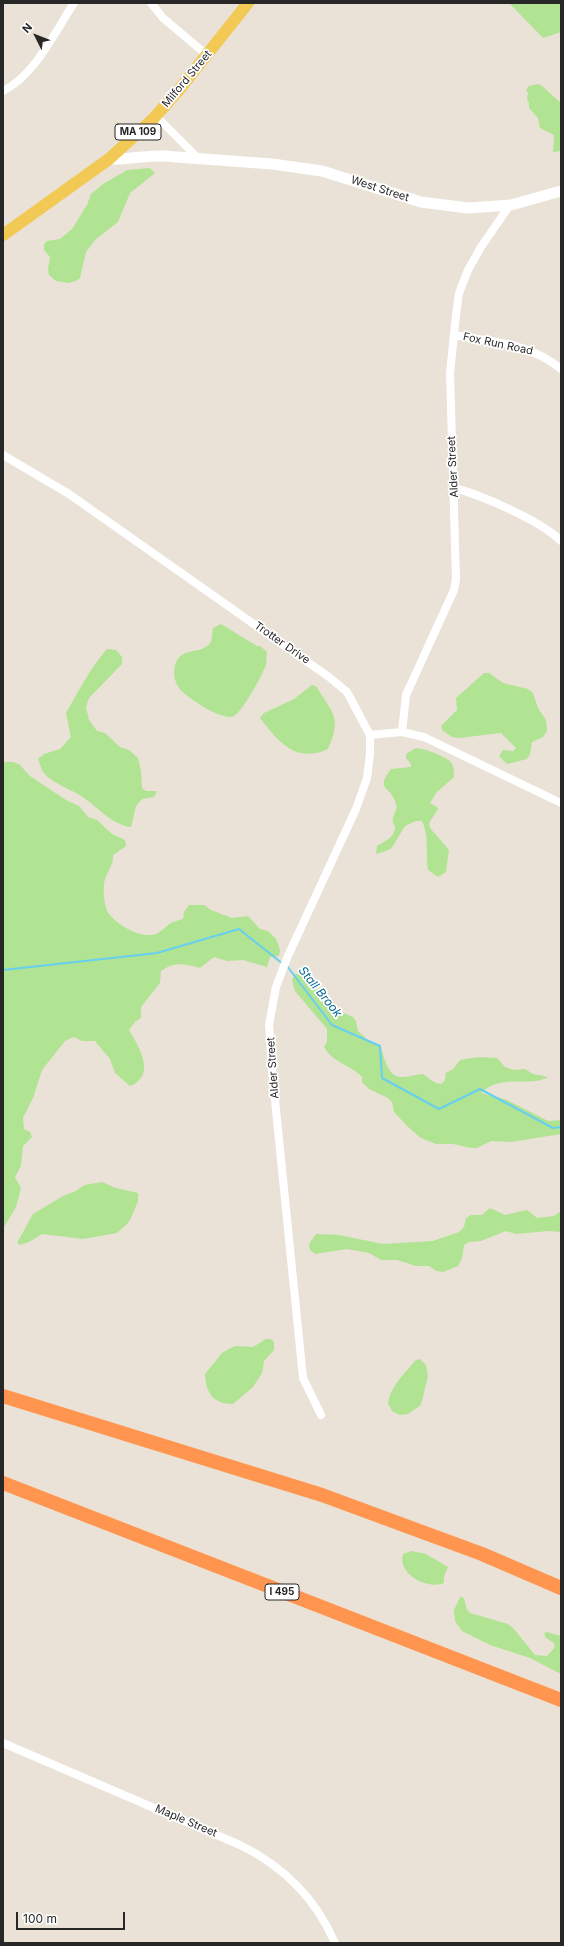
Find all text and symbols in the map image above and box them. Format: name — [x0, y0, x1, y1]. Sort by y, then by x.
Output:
north arrow — [16, 16, 56, 56]
text: N — [19, 20, 35, 36]
street label: Milford Street — [159, 48, 215, 110]
road number: MA 109 — [115, 124, 161, 140]
street label: West Street — [349, 173, 411, 205]
street label: Fox Run Road — [462, 330, 534, 358]
street label: Alder Street — [445, 436, 461, 498]
street label: Trotter Drive — [252, 619, 312, 667]
water label: Stall Brook — [295, 964, 345, 1020]
street label: Alder Street — [264, 1037, 282, 1099]
road number: I 495 — [265, 1584, 299, 1600]
street label: Maple Street — [153, 1802, 219, 1840]
scale bar — [18, 1904, 127, 1930]
text: 100 m — [23, 1911, 57, 1926]

